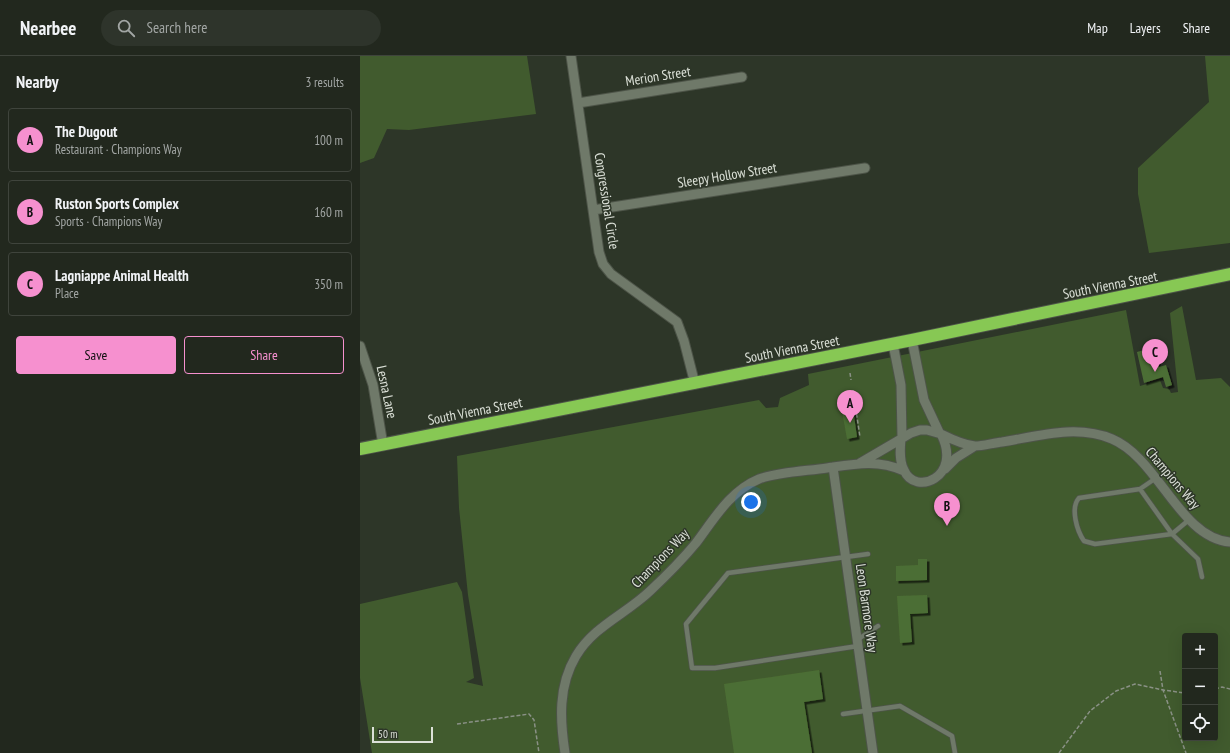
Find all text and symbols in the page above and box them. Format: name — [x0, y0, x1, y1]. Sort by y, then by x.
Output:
search box — [101, 10, 381, 46]
text: Nearbee — [20, 16, 77, 40]
icon: search — [115, 17, 137, 39]
text: Search here — [147, 18, 207, 37]
text: Map — [1087, 19, 1108, 37]
text: Layers — [1130, 19, 1161, 37]
text: Share — [1183, 19, 1210, 37]
street label: Merion Street — [624, 62, 692, 90]
text: Nearby — [16, 71, 59, 93]
text: 3 results — [305, 74, 344, 91]
text: The Dugout — [55, 122, 117, 141]
text: A — [27, 132, 33, 149]
text: 100 m — [314, 132, 343, 149]
text: Restaurant · Champions Way — [55, 141, 182, 158]
street label: Congressional Circle — [590, 151, 624, 251]
street label: Sleepy Hollow Street — [676, 158, 778, 192]
text: Ruston Sports Complex — [55, 194, 179, 213]
text: B — [27, 204, 33, 221]
text: 160 m — [314, 204, 343, 221]
text: Sports · Champions Way — [55, 213, 162, 230]
text: Lagniappe Animal Health — [55, 266, 189, 285]
street label: South Vienna Street — [1061, 267, 1159, 303]
text: C — [27, 276, 33, 293]
text: 350 m — [314, 276, 343, 293]
text: Place — [55, 285, 79, 302]
street label: South Vienna Street — [743, 331, 841, 367]
button: Save — [16, 336, 176, 374]
button: Share — [184, 336, 344, 374]
pin: C — [1142, 339, 1168, 372]
street label: Lesna Lane — [373, 364, 401, 420]
pin: A — [837, 390, 863, 423]
street label: South Vienna Street — [426, 393, 524, 429]
street label: Champions Way — [1142, 443, 1205, 513]
your location — [741, 492, 761, 512]
pin: B — [934, 493, 960, 526]
street label: Champions Way — [627, 524, 693, 592]
street label: Leon Barmore Way — [852, 562, 882, 654]
map controls — [1182, 633, 1218, 741]
button: + — [1182, 633, 1218, 669]
button: − — [1182, 669, 1218, 705]
button: locate — [1182, 705, 1218, 741]
scale bar — [372, 725, 433, 744]
text: 50 m — [378, 727, 397, 741]

